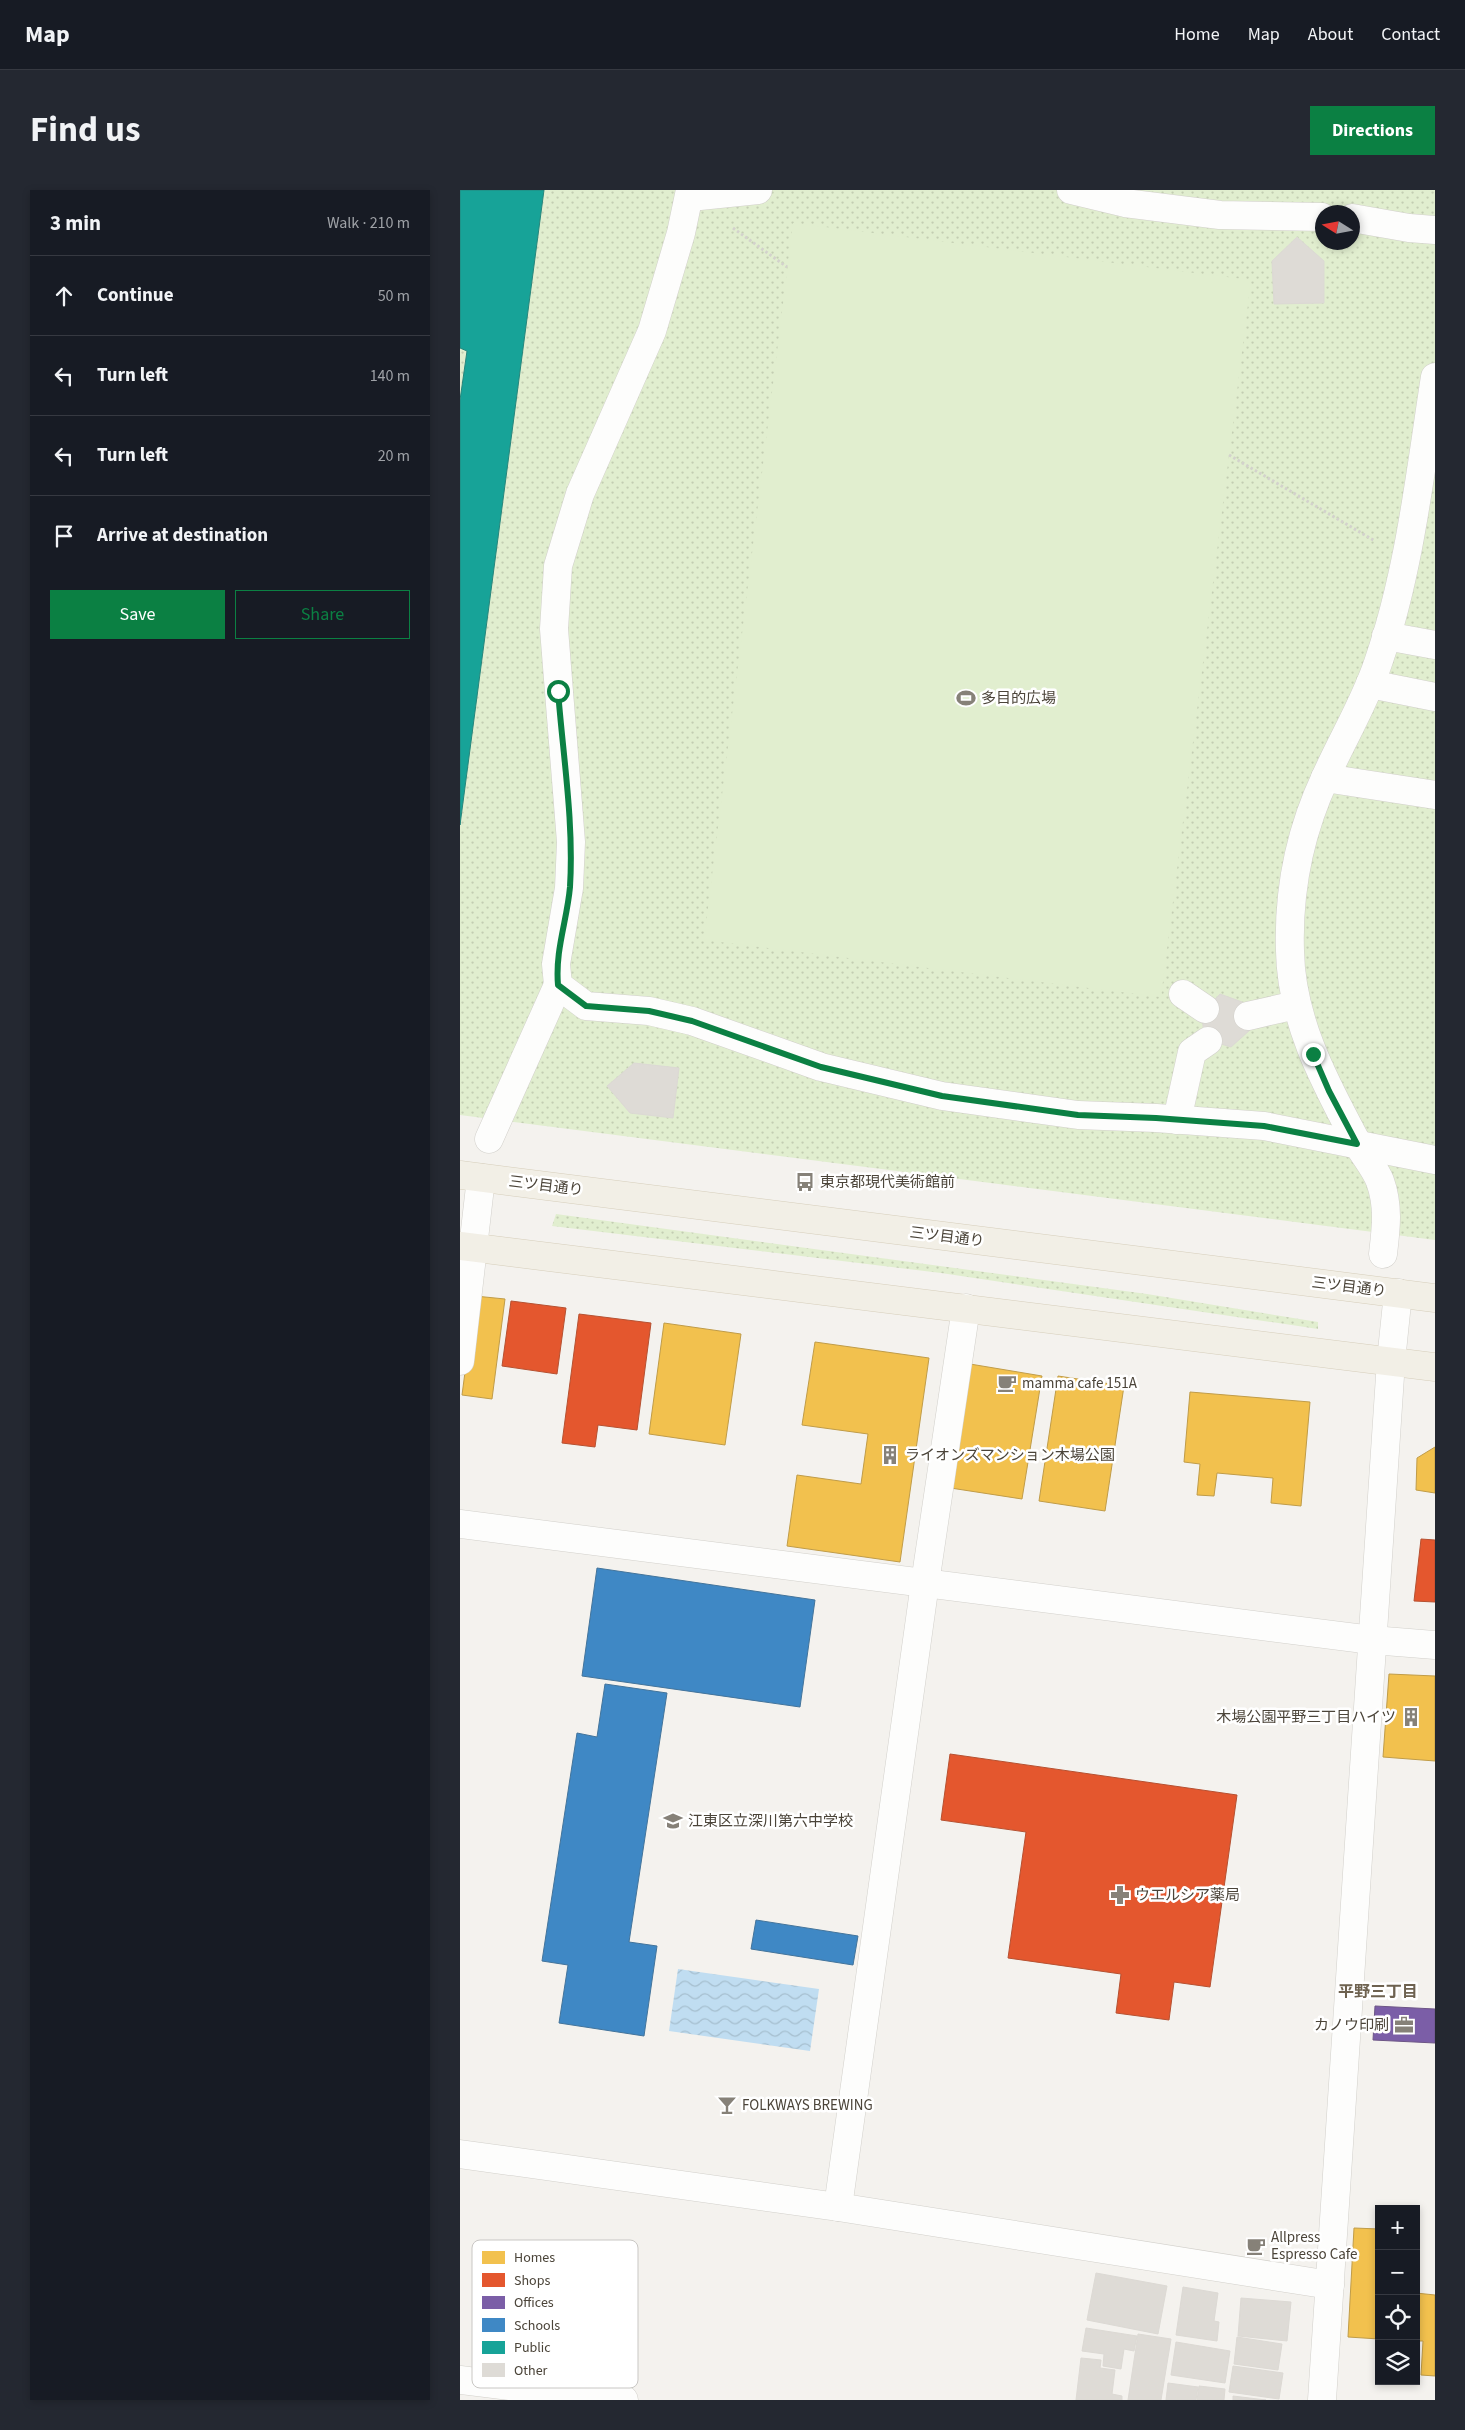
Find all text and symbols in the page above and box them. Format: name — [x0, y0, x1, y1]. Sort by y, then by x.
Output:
text: Map — [25, 17, 70, 52]
text: Home — [1174, 22, 1220, 47]
text: Map — [1248, 22, 1280, 47]
text: About — [1308, 22, 1353, 47]
text: Contact — [1381, 22, 1440, 47]
text: Find us — [30, 105, 140, 155]
button: Directions — [1310, 106, 1435, 155]
north arrow — [1315, 205, 1360, 250]
text: 3 min — [50, 208, 101, 238]
text: Walk · 210 m — [327, 212, 410, 234]
icon: ahead — [50, 282, 78, 310]
text: Continue — [97, 282, 174, 309]
text: 50 m — [378, 285, 410, 307]
icon: left — [50, 362, 78, 390]
text: Turn left — [97, 362, 168, 389]
text: 140 m — [370, 365, 410, 387]
icon: left — [50, 442, 78, 470]
text: Turn left — [97, 442, 168, 469]
text: 20 m — [378, 445, 410, 467]
icon: arrive — [50, 522, 78, 550]
text: Arrive at destination — [97, 522, 268, 549]
button: Save — [50, 590, 225, 639]
button: Share — [235, 590, 410, 639]
route start — [547, 680, 570, 703]
sports icon: 多目的広場 — [955, 687, 977, 709]
place label: 多目的広場 — [981, 688, 1056, 709]
route end — [1302, 1043, 1325, 1066]
street label: 三ツ目通り — [507, 1171, 585, 1201]
bus stop icon: 東京都現代美術館前 — [794, 1171, 816, 1193]
place label: 東京都現代美術館前 — [820, 1172, 955, 1193]
street label: 三ツ目通り — [908, 1222, 986, 1252]
street label: 三ツ目通り — [1310, 1272, 1388, 1302]
cafe icon: mamma cafe 151A — [996, 1372, 1018, 1394]
place label: mamma cafe 151A — [1022, 1373, 1138, 1394]
building icon: ライオンズマンション木場公園 — [879, 1444, 901, 1466]
place label: ライオンズマンション木場公園 — [905, 1445, 1115, 1466]
building icon: 木場公園平野三丁目ハイツ — [1400, 1706, 1422, 1728]
place label: 木場公園平野三丁目ハイツ — [1216, 1707, 1396, 1728]
school or university icon: 江東区立深川第六中学校 — [662, 1810, 684, 1832]
place label: 江東区立深川第六中学校 — [688, 1811, 853, 1832]
pharmacy icon: ウエルシア薬局 — [1109, 1884, 1131, 1906]
place label: ウエルシア薬局 — [1135, 1885, 1240, 1906]
district label: 平野三丁目 — [1338, 1981, 1418, 2003]
office icon: カノウ印刷 — [1393, 2014, 1415, 2036]
place label: カノウ印刷 — [1314, 2015, 1389, 2036]
bar icon: FOLKWAYS BREWING — [716, 2094, 738, 2116]
place label: FOLKWAYS BREWING — [742, 2095, 873, 2116]
map controls — [1375, 2205, 1420, 2385]
button: + — [1375, 2205, 1420, 2250]
place label: Allpress Espresso Cafe — [1271, 2227, 1358, 2265]
cafe icon: Allpress Espresso Cafe — [1245, 2235, 1267, 2257]
legend — [472, 2240, 638, 2388]
text: Homes — [514, 2248, 555, 2268]
button: − — [1375, 2250, 1420, 2295]
text: Shops — [514, 2271, 550, 2291]
text: Offices — [514, 2293, 554, 2313]
button: locate — [1375, 2295, 1420, 2340]
text: Schools — [514, 2316, 560, 2336]
text: Public — [514, 2338, 551, 2358]
button: layers — [1375, 2340, 1420, 2385]
text: Other — [514, 2361, 548, 2381]

